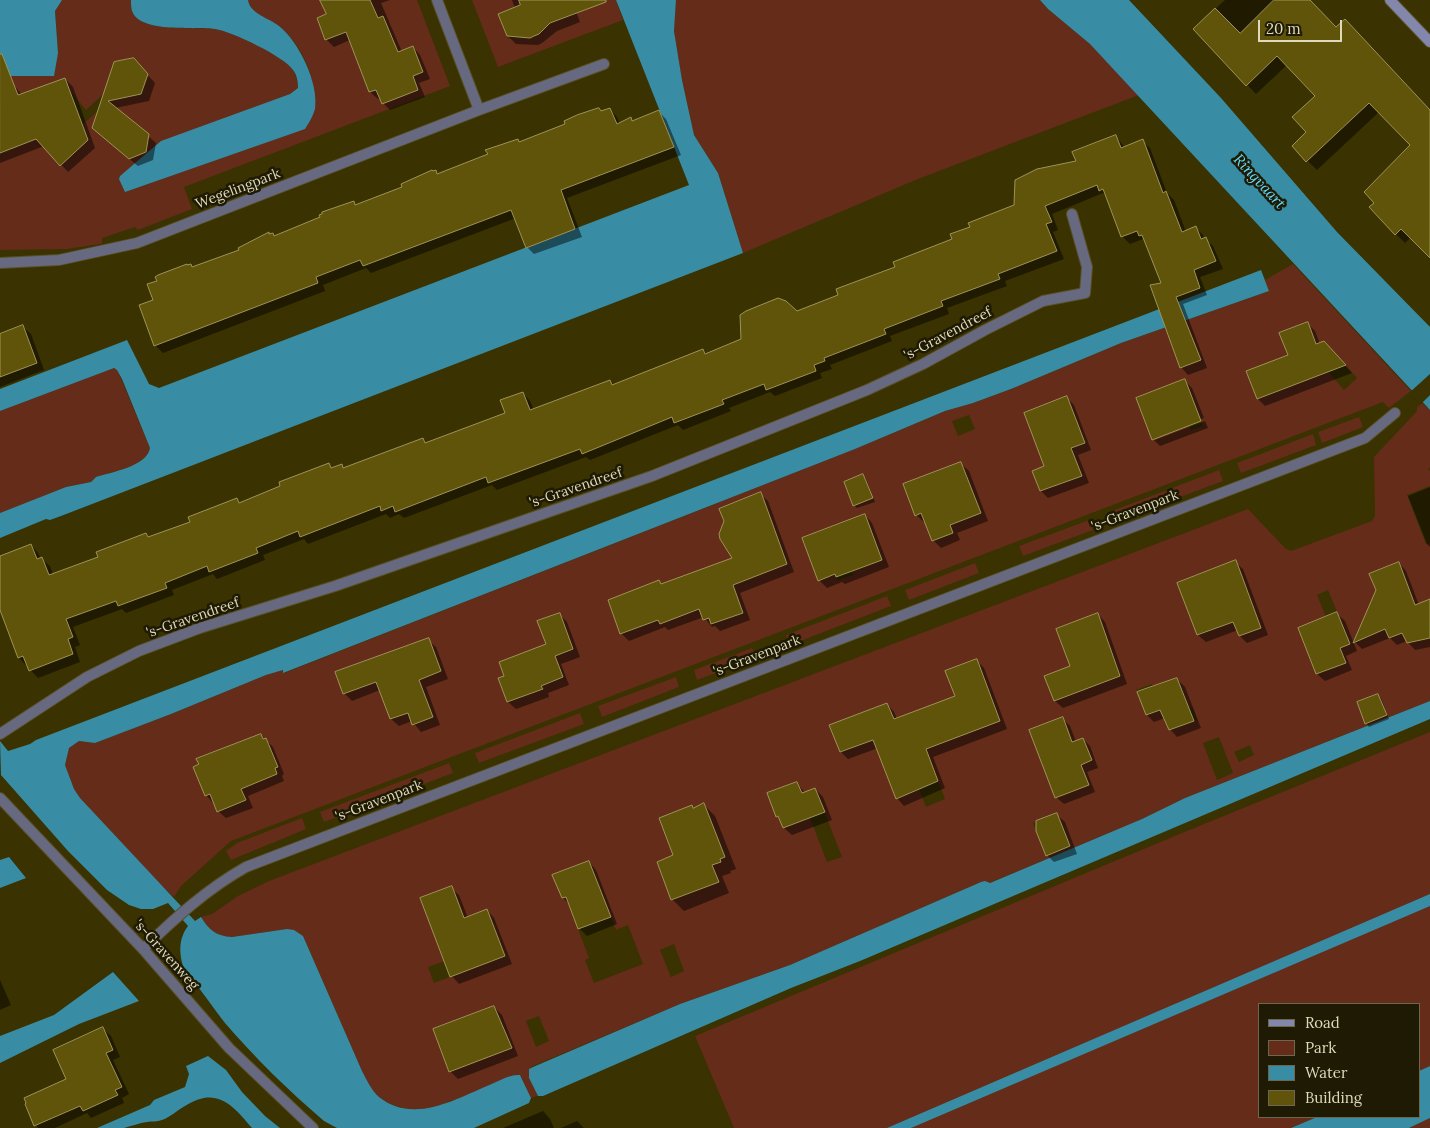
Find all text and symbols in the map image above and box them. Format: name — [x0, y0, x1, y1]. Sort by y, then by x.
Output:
scale bar — [1260, 10, 1344, 42]
text: 20 m — [1266, 19, 1301, 38]
water label: Ringvaart — [1229, 151, 1289, 213]
street label: Wegelingpark — [193, 165, 283, 213]
street label: 's-Gravendreef — [901, 304, 995, 364]
street label: 's-Gravendreef — [527, 464, 625, 512]
street label: 's-Gravenpark — [1089, 487, 1181, 535]
street label: 's-Gravendreef — [144, 594, 242, 642]
street label: 's-Gravenpark — [711, 632, 803, 680]
street label: 's-Gravenpark — [333, 777, 425, 825]
street label: 's-Gravenweg — [130, 916, 202, 994]
legend — [1258, 1003, 1420, 1118]
text: Road — [1305, 1013, 1340, 1032]
text: Park — [1305, 1038, 1336, 1057]
text: Water — [1305, 1063, 1347, 1082]
text: Building — [1305, 1088, 1362, 1107]

